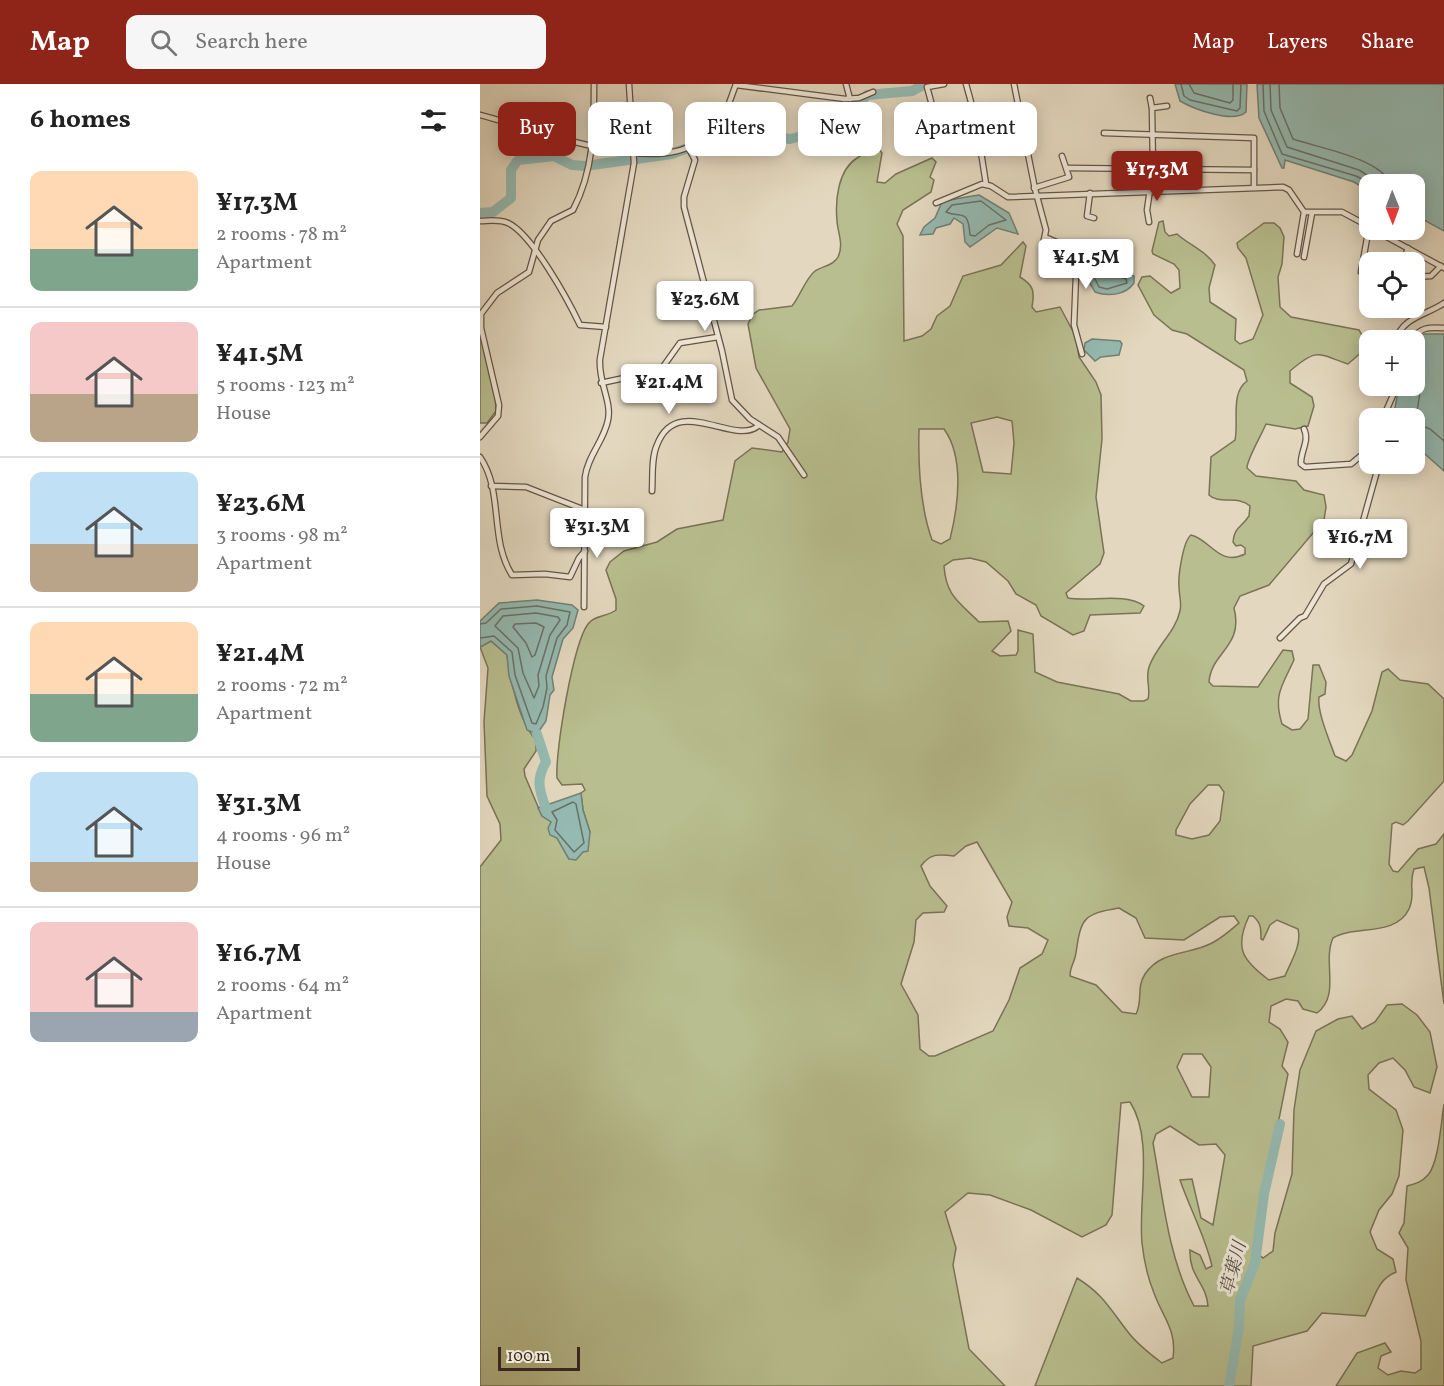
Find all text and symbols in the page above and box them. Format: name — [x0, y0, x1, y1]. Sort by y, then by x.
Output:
search box — [126, 15, 546, 69]
text: Map — [30, 23, 90, 62]
icon: search — [147, 26, 180, 59]
text: Search here — [195, 27, 308, 58]
text: Map — [1192, 28, 1234, 57]
text: Layers — [1267, 28, 1328, 57]
text: Share — [1361, 28, 1414, 57]
text: 6 homes — [30, 102, 131, 138]
chip: Buy — [498, 102, 576, 156]
chip: Rent — [588, 102, 673, 156]
chip: Filters — [685, 102, 786, 156]
chip: New — [798, 102, 882, 156]
chip: Apartment — [894, 102, 1037, 156]
icon: filters — [417, 104, 450, 137]
pin: ¥17.3M — [1108, 151, 1206, 202]
text: ¥17.3M — [1125, 156, 1189, 184]
north arrow — [1359, 174, 1425, 240]
map controls — [1359, 174, 1425, 474]
text: ¥17.3M — [216, 185, 298, 221]
icon: home — [78, 195, 150, 267]
text: 2 rooms · 78 m² — [216, 221, 347, 249]
pin: ¥41.5M — [1037, 239, 1135, 290]
text: ¥41.5M — [1052, 244, 1120, 272]
text: Apartment — [216, 249, 312, 277]
button: locate — [1359, 252, 1425, 318]
pin: ¥23.6M — [656, 281, 754, 332]
text: ¥23.6M — [671, 286, 739, 314]
button: + — [1359, 330, 1425, 396]
text: ¥41.5M — [216, 336, 303, 372]
icon: home — [78, 346, 150, 418]
pin: ¥21.4M — [620, 364, 718, 415]
text: ¥21.4M — [635, 369, 703, 397]
text: 5 rooms · 123 m² — [216, 372, 355, 400]
text: House — [216, 400, 271, 428]
button: − — [1359, 408, 1425, 474]
text: ¥23.6M — [216, 486, 306, 522]
icon: home — [78, 496, 150, 568]
pin: ¥31.3M — [548, 508, 646, 559]
text: ¥31.3M — [564, 513, 630, 541]
pin: ¥16.7M — [1311, 519, 1409, 570]
text: 3 rooms · 98 m² — [216, 522, 348, 550]
text: ¥16.7M — [1327, 524, 1393, 552]
text: Apartment — [216, 550, 312, 578]
text: ¥21.4M — [216, 636, 305, 672]
icon: home — [78, 646, 150, 718]
text: 2 rooms · 72 m² — [216, 672, 348, 700]
text: Apartment — [216, 700, 312, 728]
text: ¥31.3M — [216, 786, 301, 822]
icon: home — [78, 796, 150, 868]
text: 4 rooms · 96 m² — [216, 822, 350, 850]
text: House — [216, 850, 271, 878]
text: ¥16.7M — [216, 936, 301, 972]
icon: home — [78, 946, 150, 1018]
text: 2 rooms · 64 m² — [216, 972, 349, 1000]
text: Apartment — [216, 1000, 312, 1028]
water label: 草葉川 — [1215, 1237, 1254, 1298]
scale bar — [498, 1344, 580, 1372]
text: 100 m — [507, 1346, 550, 1368]

